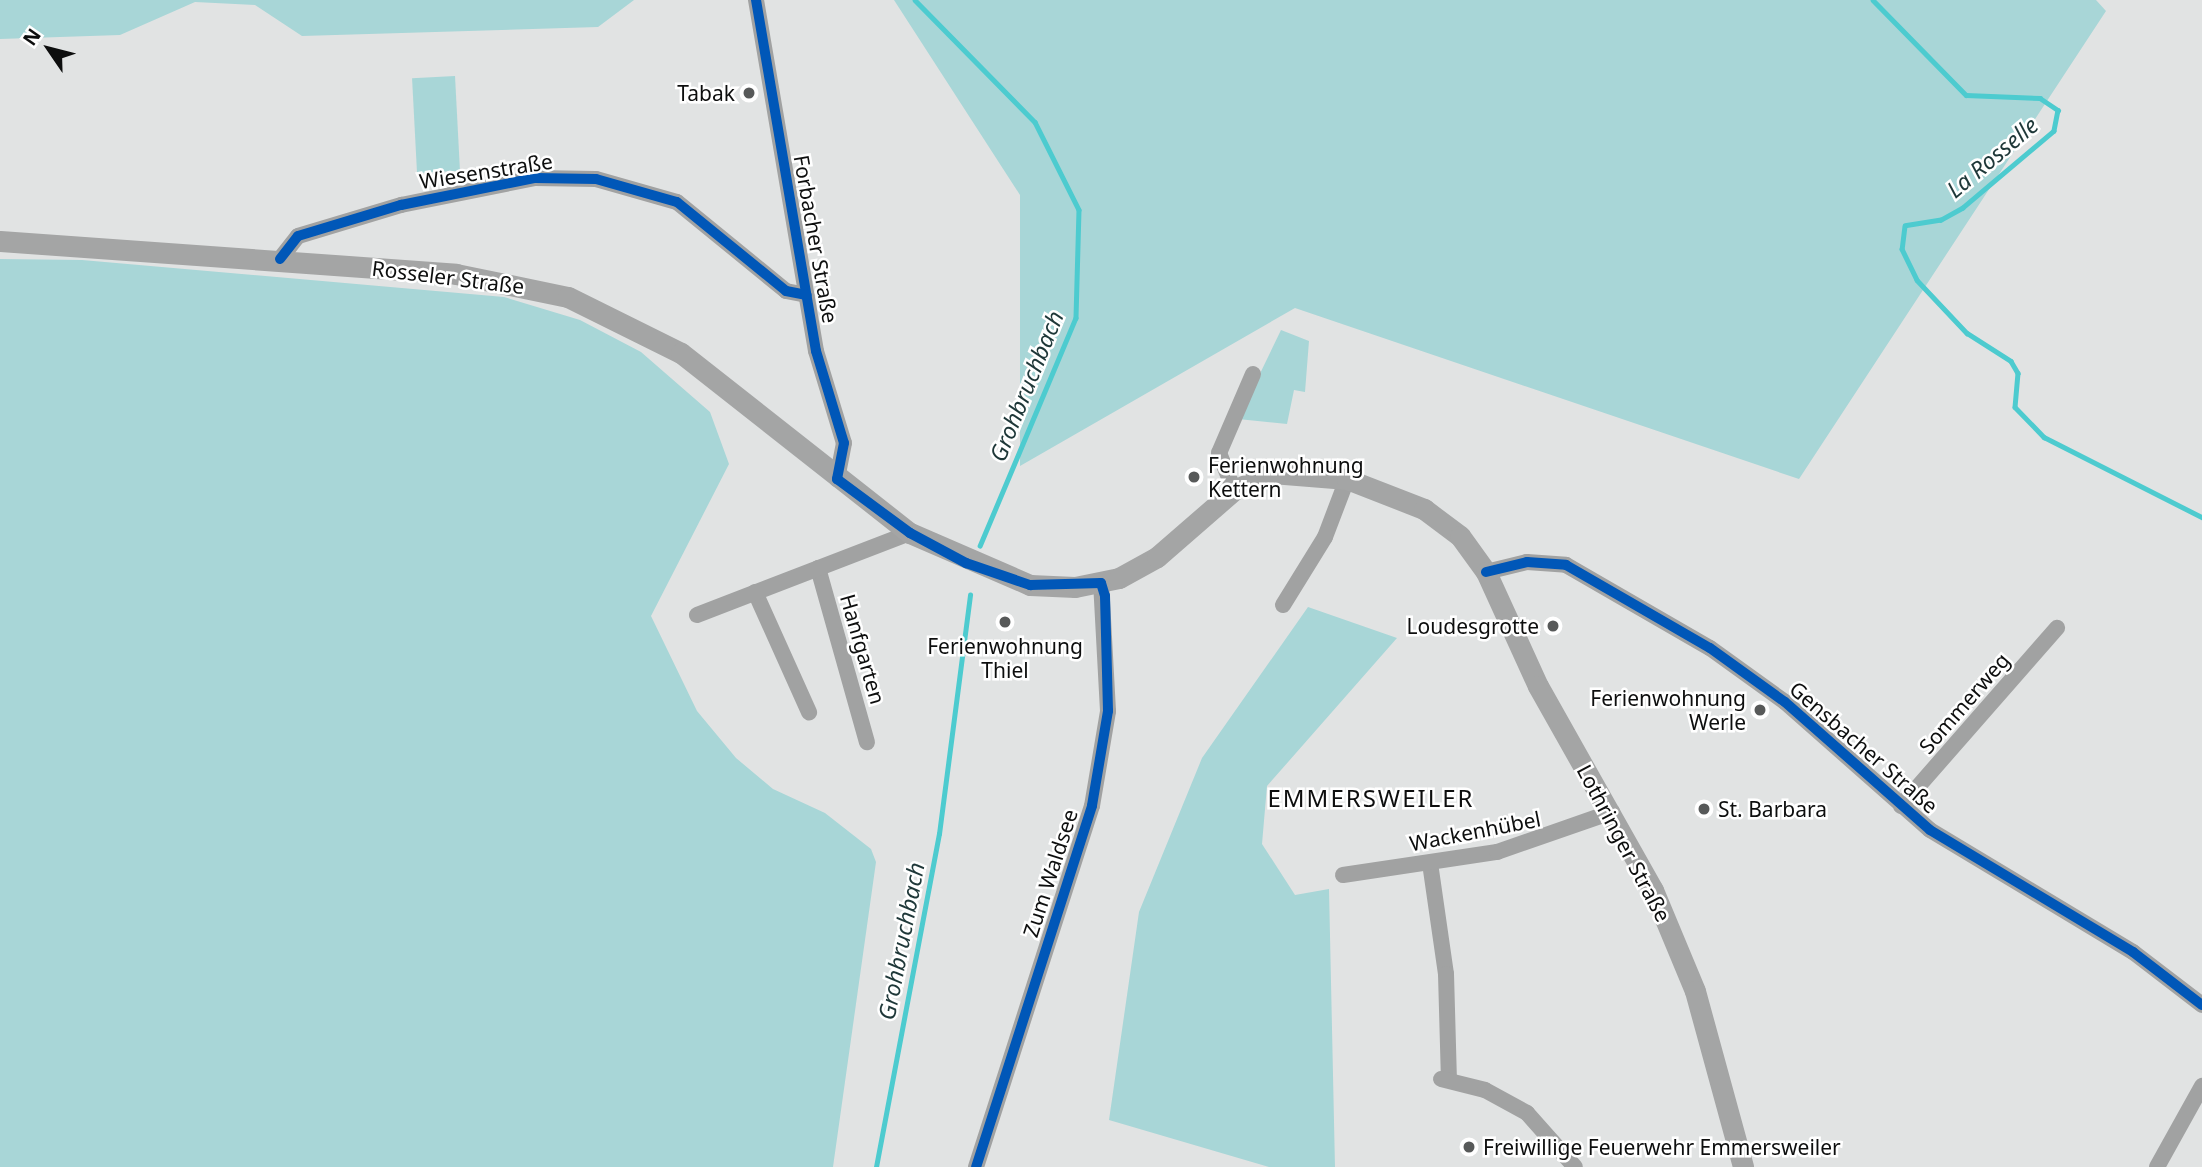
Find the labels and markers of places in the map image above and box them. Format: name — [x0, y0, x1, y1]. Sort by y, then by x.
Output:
place label: Tabak — [677, 80, 735, 106]
marker: Tabak — [741, 85, 757, 101]
place label: Ferienwohnung Kettern — [1208, 452, 1364, 502]
marker: Ferienwohnung Kettern — [1186, 469, 1202, 485]
place label: Loudesgrotte — [1407, 613, 1539, 639]
marker: Ferienwohnung Thiel — [997, 614, 1013, 630]
marker: Loudesgrotte — [1545, 618, 1561, 634]
place label: Ferienwohnung Thiel — [927, 633, 1083, 683]
place label: Ferienwohnung Werle — [1590, 685, 1746, 735]
marker: Ferienwohnung Werle — [1752, 702, 1768, 718]
place label: St. Barbara — [1718, 796, 1827, 822]
marker: St. Barbara — [1696, 801, 1712, 817]
place label: Freiwillige Feuerwehr Emmersweiler — [1483, 1134, 1841, 1160]
marker: Freiwillige Feuerwehr Emmersweiler — [1461, 1139, 1477, 1155]

